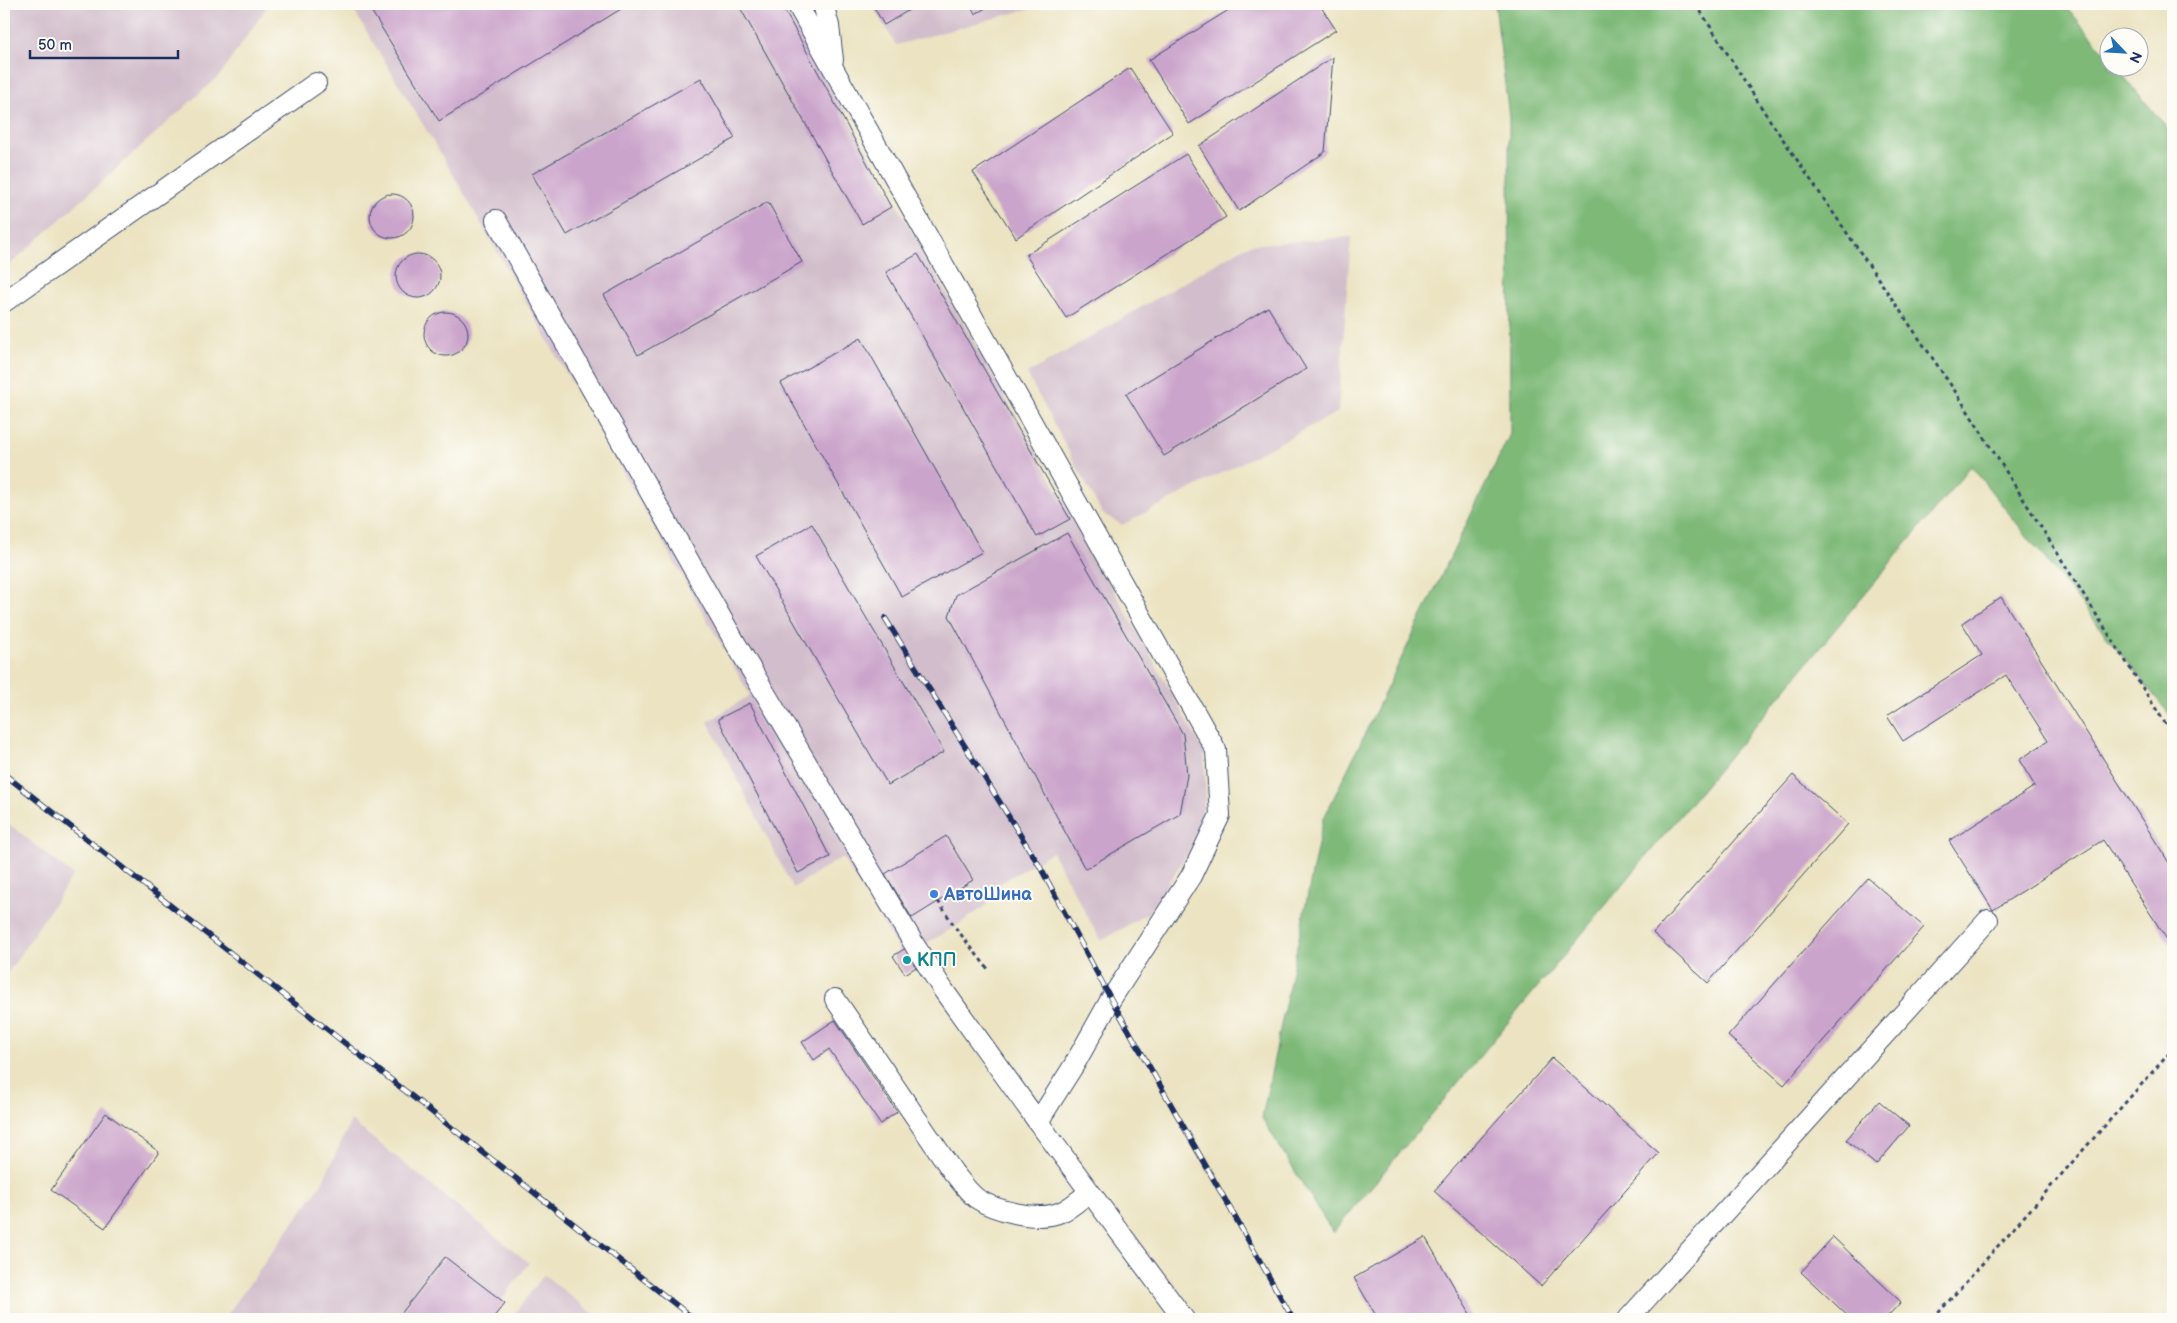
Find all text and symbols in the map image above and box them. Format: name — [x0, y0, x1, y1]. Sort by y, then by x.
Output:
scale bar — [30, 28, 178, 60]
north arrow — [2100, 28, 2150, 78]
text: 50 m — [38, 36, 72, 55]
text: N — [2125, 49, 2145, 66]
place label: АвтоШина — [943, 884, 1032, 905]
marker: АвтоШина — [928, 888, 940, 900]
place label: КПП — [917, 950, 956, 971]
marker: КПП — [901, 954, 913, 966]

